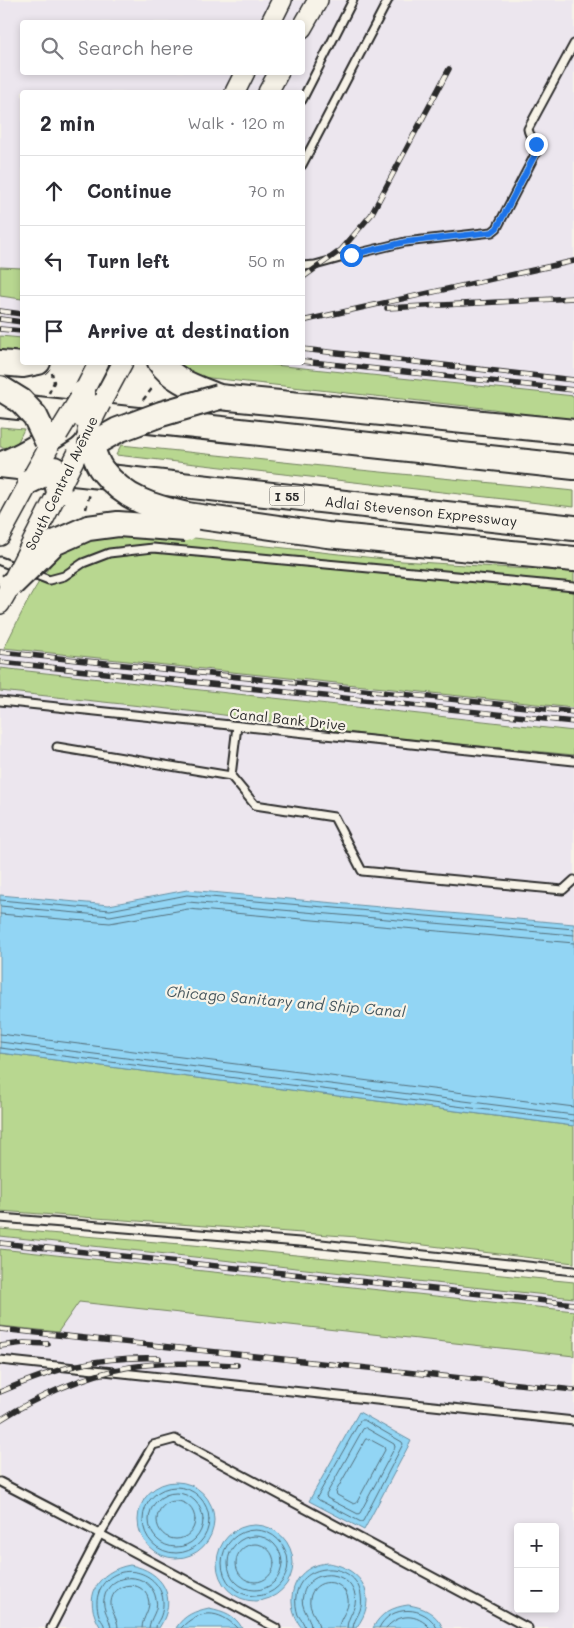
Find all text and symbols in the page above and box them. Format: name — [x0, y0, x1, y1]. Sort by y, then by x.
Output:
search box — [20, 20, 305, 75]
icon: search — [38, 34, 66, 62]
text: Search here — [78, 35, 194, 60]
text: 2 min — [40, 109, 95, 136]
text: Walk · 120 m — [187, 112, 285, 133]
route end — [525, 133, 548, 156]
icon: ahead — [40, 177, 68, 205]
text: Continue — [87, 178, 172, 203]
text: 70 m — [248, 180, 285, 201]
route start — [340, 244, 363, 267]
icon: left — [40, 247, 68, 275]
text: Turn left — [87, 248, 170, 273]
text: 50 m — [248, 250, 285, 271]
icon: arrive — [40, 317, 68, 345]
text: Arrive at destination — [87, 318, 290, 343]
street label: South Central Avenue — [20, 413, 102, 553]
road number: I 55 — [270, 486, 304, 506]
street label: Adlai Stevenson Expressway — [324, 491, 518, 531]
street label: Canal Bank Drive — [229, 703, 347, 735]
water label: Chicago Sanitary and Ship Canal — [166, 981, 407, 1021]
map controls — [514, 1523, 559, 1613]
button: + — [514, 1523, 559, 1568]
button: − — [514, 1568, 559, 1613]

